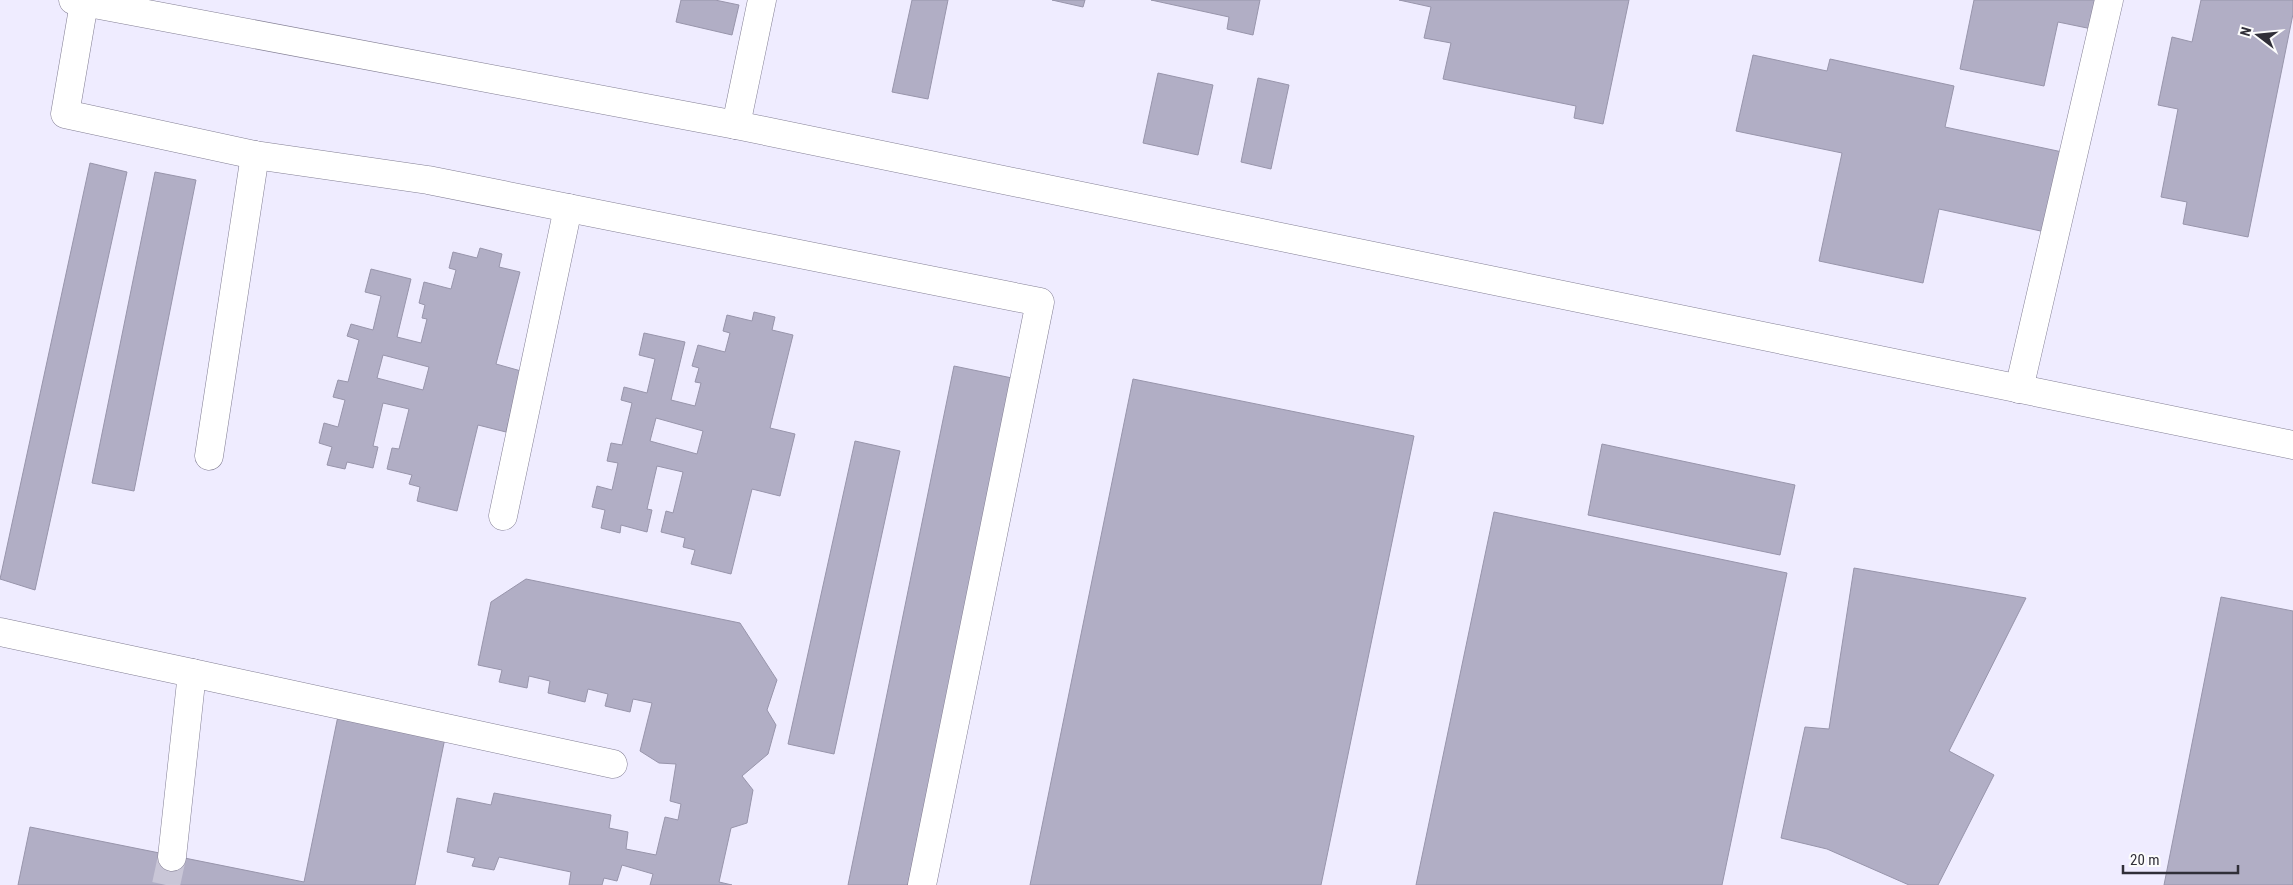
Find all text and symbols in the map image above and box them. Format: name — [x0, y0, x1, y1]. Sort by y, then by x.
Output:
north arrow — [2233, 10, 2283, 60]
text: N — [2237, 25, 2254, 38]
scale bar — [2123, 842, 2238, 874]
text: 20 m — [2130, 851, 2160, 869]

